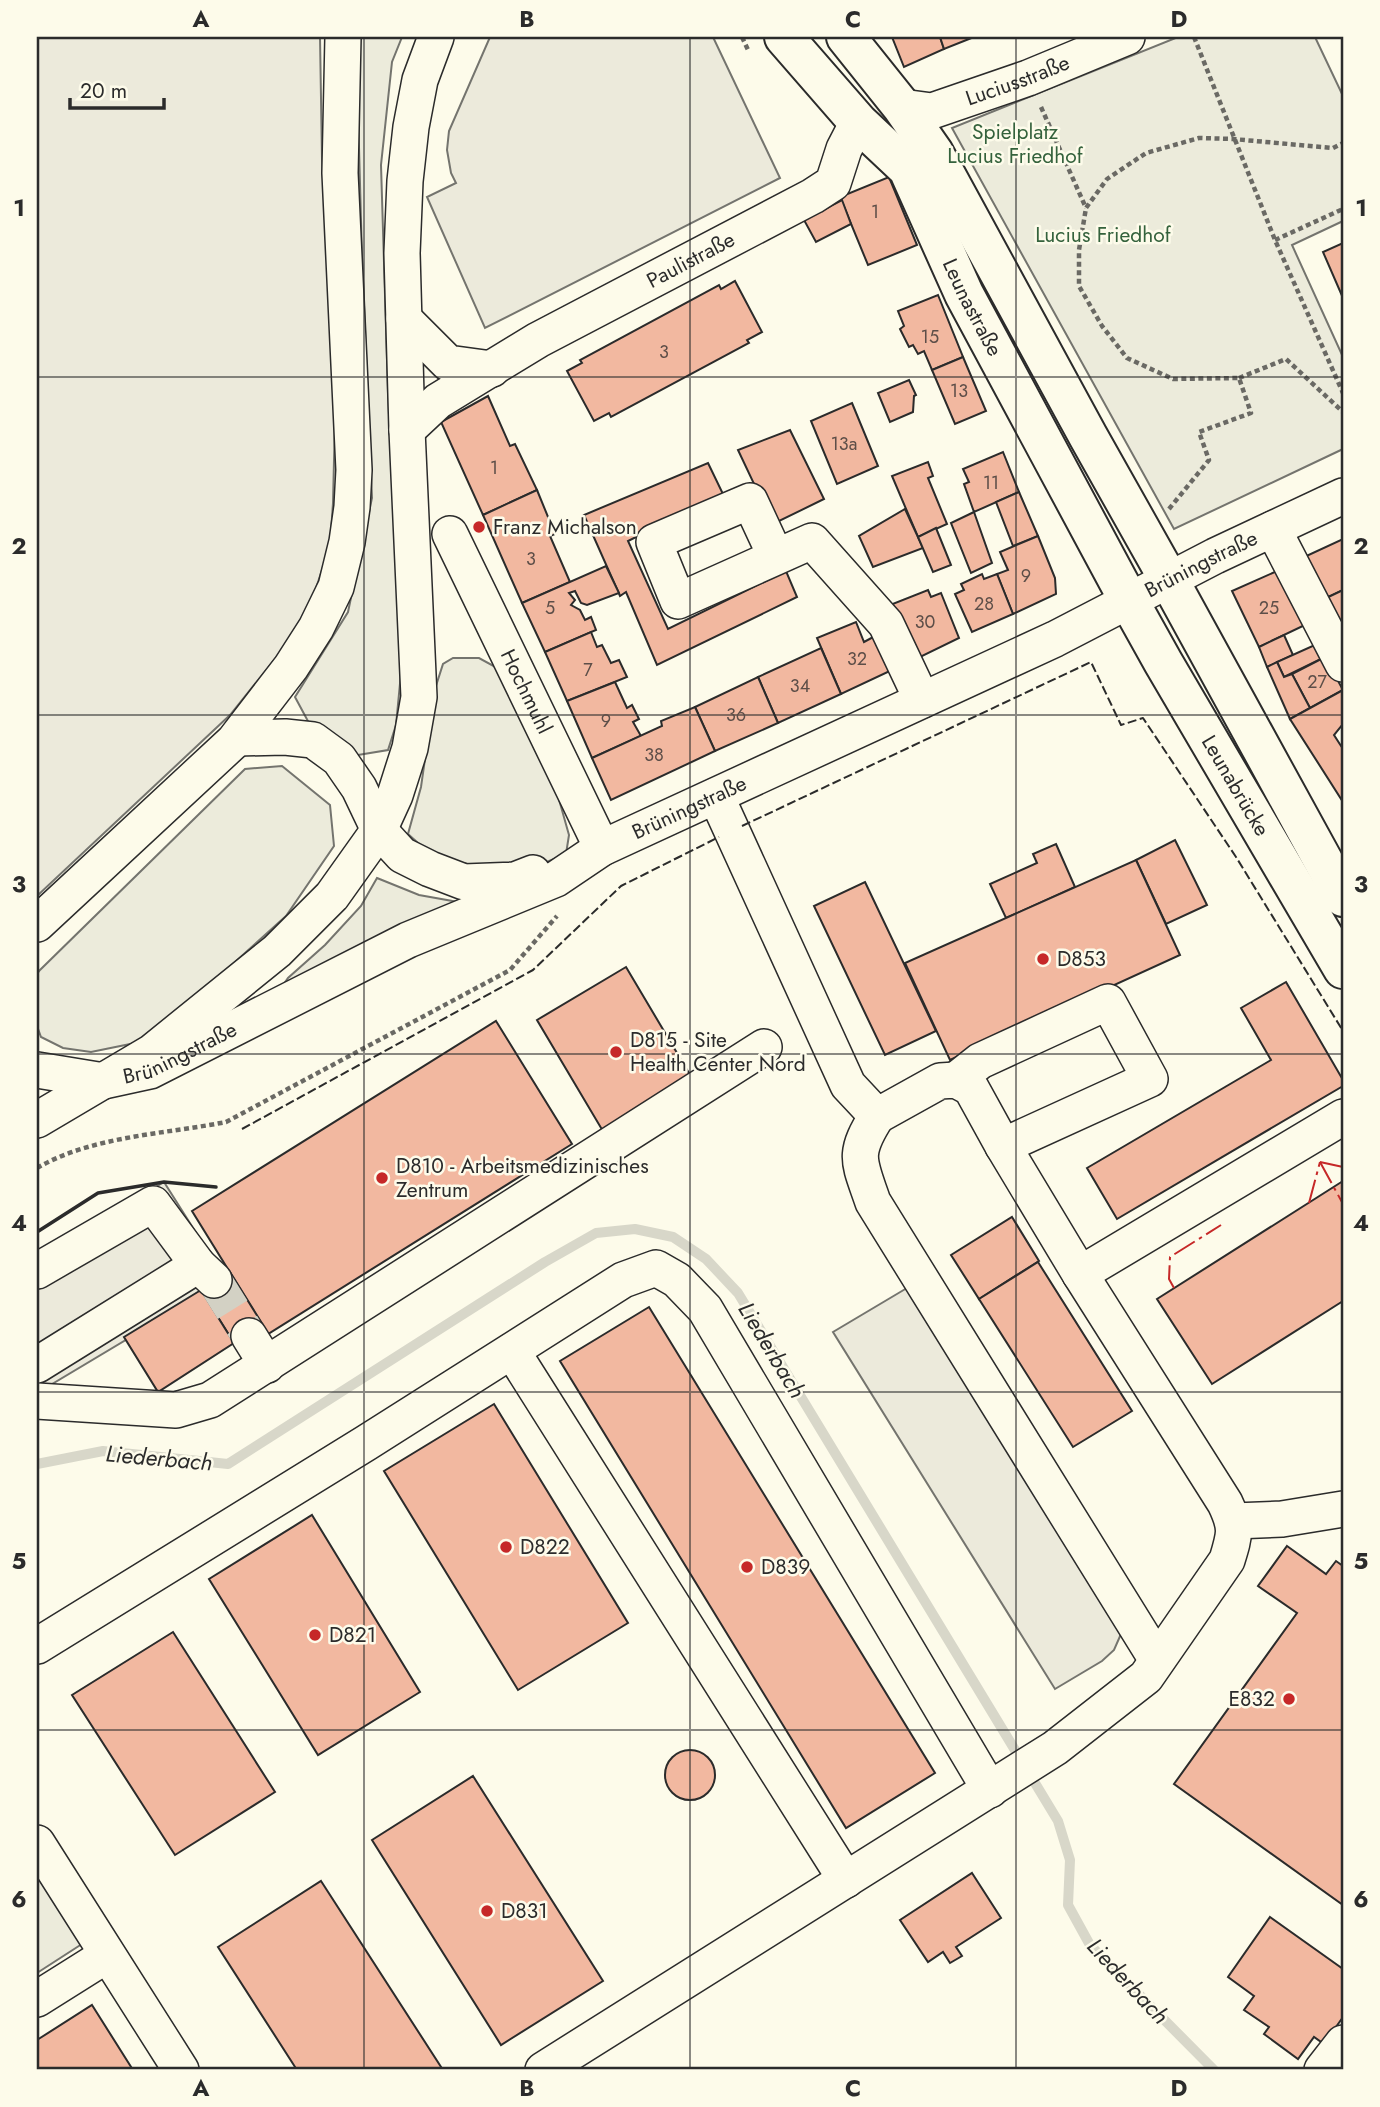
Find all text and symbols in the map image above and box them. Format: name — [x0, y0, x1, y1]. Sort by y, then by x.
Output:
text: A — [192, 2, 210, 36]
text: B — [519, 2, 535, 36]
text: C — [845, 2, 861, 36]
text: D — [1171, 2, 1188, 36]
street label: Luciusstraße — [962, 47, 1074, 113]
scale bar — [70, 66, 164, 110]
text: 20 m — [80, 76, 127, 106]
park label: Spielplatz Lucius Friedhof — [947, 117, 1084, 171]
text: 1 — [13, 191, 25, 225]
text: 1 — [1355, 191, 1367, 225]
house number: 1 — [871, 199, 879, 225]
park label: Lucius Friedhof — [1035, 220, 1172, 250]
street label: Paulistraße — [641, 224, 740, 296]
street label: Leunastraße — [935, 254, 1010, 362]
house number: 15 — [921, 324, 939, 350]
house number: 3 — [659, 339, 669, 365]
house number: 13 — [950, 378, 968, 404]
house number: 13a — [831, 431, 857, 457]
house number: 1 — [490, 455, 498, 481]
house number: 11 — [983, 470, 999, 496]
place label: Franz Michalson — [493, 512, 637, 542]
marker: Franz Michalson — [471, 519, 487, 535]
street label: Brüningstraße — [1139, 523, 1263, 605]
text: 2 — [11, 529, 27, 563]
text: 2 — [1353, 529, 1369, 563]
house number: 3 — [526, 546, 536, 572]
house number: 9 — [1021, 563, 1031, 589]
house number: 28 — [974, 591, 994, 617]
house number: 5 — [545, 595, 555, 621]
house number: 25 — [1259, 595, 1279, 621]
house number: 30 — [915, 609, 936, 635]
street label: Hochmuhl — [493, 644, 560, 739]
house number: 32 — [847, 646, 867, 672]
house number: 7 — [583, 657, 593, 683]
house number: 27 — [1307, 669, 1327, 695]
house number: 34 — [790, 673, 810, 699]
house number: 36 — [726, 702, 746, 728]
house number: 9 — [601, 708, 611, 734]
street label: Leunabrücke — [1194, 730, 1277, 842]
house number: 38 — [644, 742, 664, 768]
street label: Brüningstraße — [627, 768, 752, 847]
text: 3 — [12, 867, 26, 901]
text: 3 — [1354, 867, 1368, 901]
place label: D853 — [1057, 944, 1106, 974]
marker: D853 — [1035, 951, 1051, 967]
street label: Brüningstraße — [120, 1014, 242, 1091]
place label: D815 - Site Health Center Nord — [630, 1025, 806, 1079]
marker: D815 - Site Health Center Nord — [608, 1044, 624, 1060]
place label: D810 - Arbeitsmedizinisches Zentrum — [396, 1151, 649, 1205]
marker: D810 - Arbeitsmedizinisches Zentrum — [374, 1170, 390, 1186]
text: 4 — [11, 1206, 27, 1240]
text: 4 — [1353, 1206, 1369, 1240]
water label: Liederbach — [730, 1295, 814, 1405]
water label: Liederbach — [104, 1436, 214, 1480]
place label: D822 — [520, 1532, 570, 1562]
marker: D822 — [498, 1539, 514, 1555]
text: 5 — [12, 1544, 26, 1578]
text: 5 — [1354, 1544, 1368, 1578]
place label: D839 — [761, 1552, 810, 1582]
marker: D839 — [739, 1559, 755, 1575]
place label: D821 — [329, 1620, 376, 1650]
marker: D821 — [307, 1627, 323, 1643]
place label: E832 — [1229, 1684, 1275, 1714]
marker: E832 — [1281, 1691, 1297, 1707]
text: 6 — [11, 1882, 27, 1916]
text: 6 — [1353, 1882, 1369, 1916]
place label: D831 — [501, 1896, 548, 1926]
marker: D831 — [479, 1903, 495, 1919]
water label: Liederbach — [1079, 1930, 1177, 2032]
text: A — [192, 2071, 210, 2105]
text: B — [519, 2071, 535, 2105]
text: C — [845, 2071, 861, 2105]
text: D — [1171, 2071, 1188, 2105]

